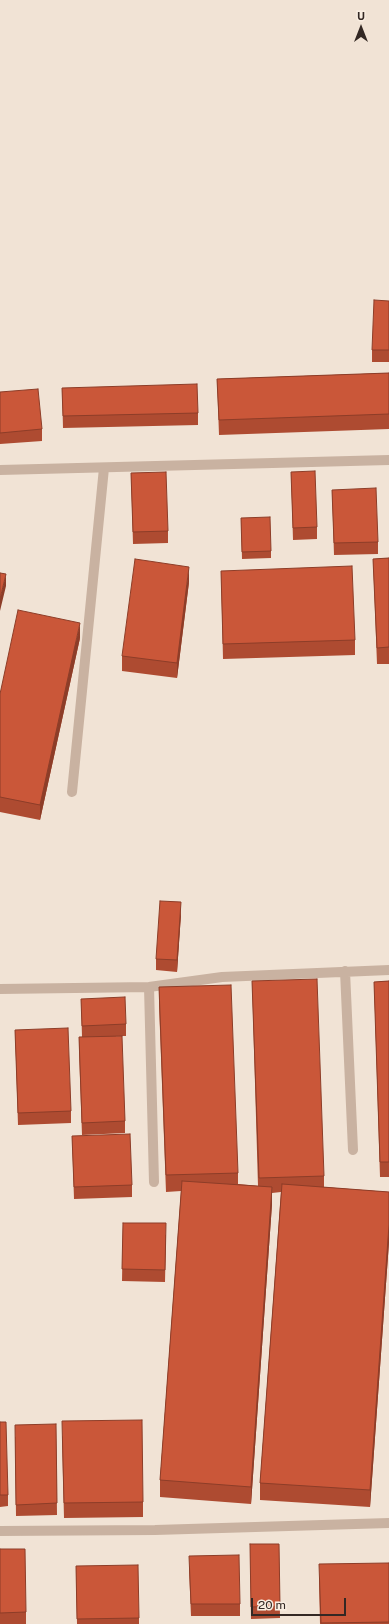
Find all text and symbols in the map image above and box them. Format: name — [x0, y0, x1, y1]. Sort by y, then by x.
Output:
north arrow — [341, 8, 381, 48]
text: U — [357, 10, 365, 22]
scale bar — [253, 1590, 348, 1616]
text: 20 m — [258, 1598, 286, 1612]

